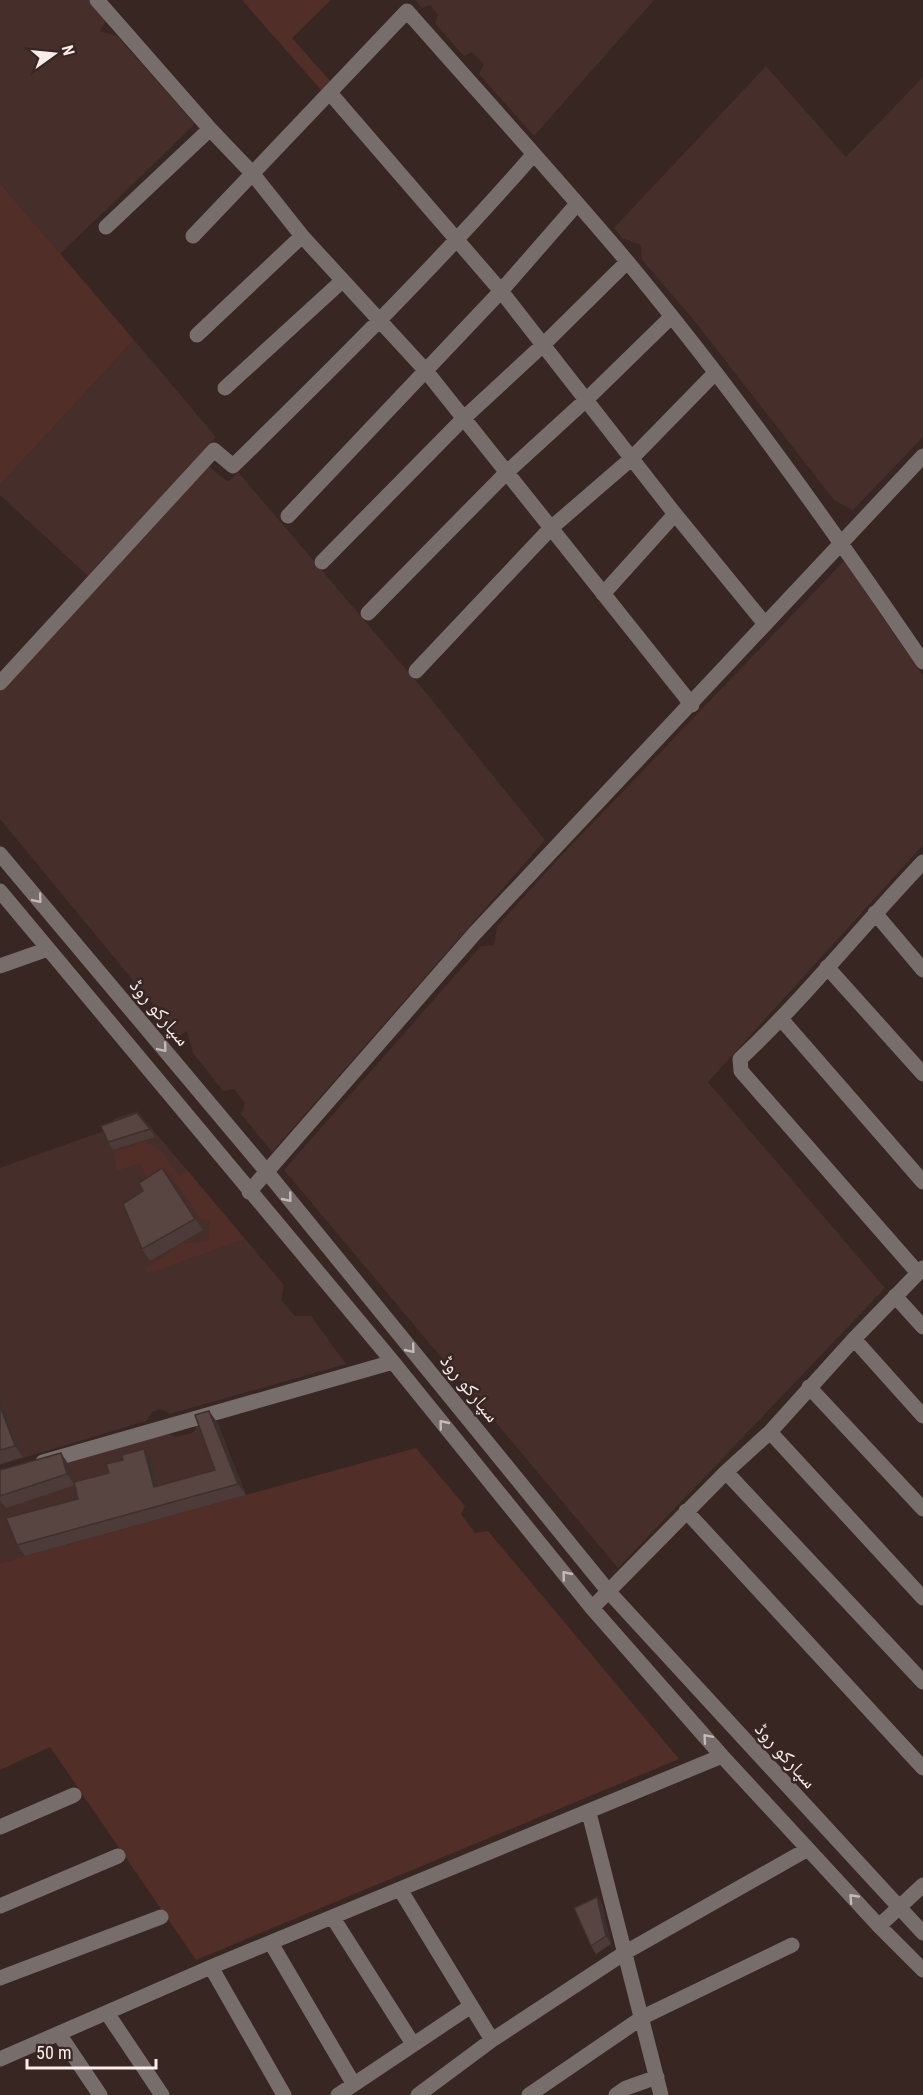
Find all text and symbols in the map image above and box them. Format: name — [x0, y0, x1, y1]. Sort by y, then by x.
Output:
north arrow — [24, 24, 84, 84]
text: N — [58, 43, 78, 57]
one-way arrow — [30, 892, 41, 903]
street label: سپارکو روڈ — [125, 973, 195, 1051]
one-way arrow — [156, 1041, 167, 1052]
one-way arrow — [281, 1191, 292, 1202]
one-way arrow — [404, 1342, 415, 1353]
street label: سپارکو روڈ — [435, 1349, 505, 1427]
one-way arrow — [439, 1420, 450, 1431]
one-way arrow — [562, 1571, 573, 1582]
street label: سپارکو روڈ — [750, 1717, 822, 1793]
one-way arrow — [703, 1735, 714, 1745]
one-way arrow — [849, 1894, 860, 1905]
scale bar — [27, 2032, 156, 2070]
text: 50 m — [36, 2042, 71, 2063]

